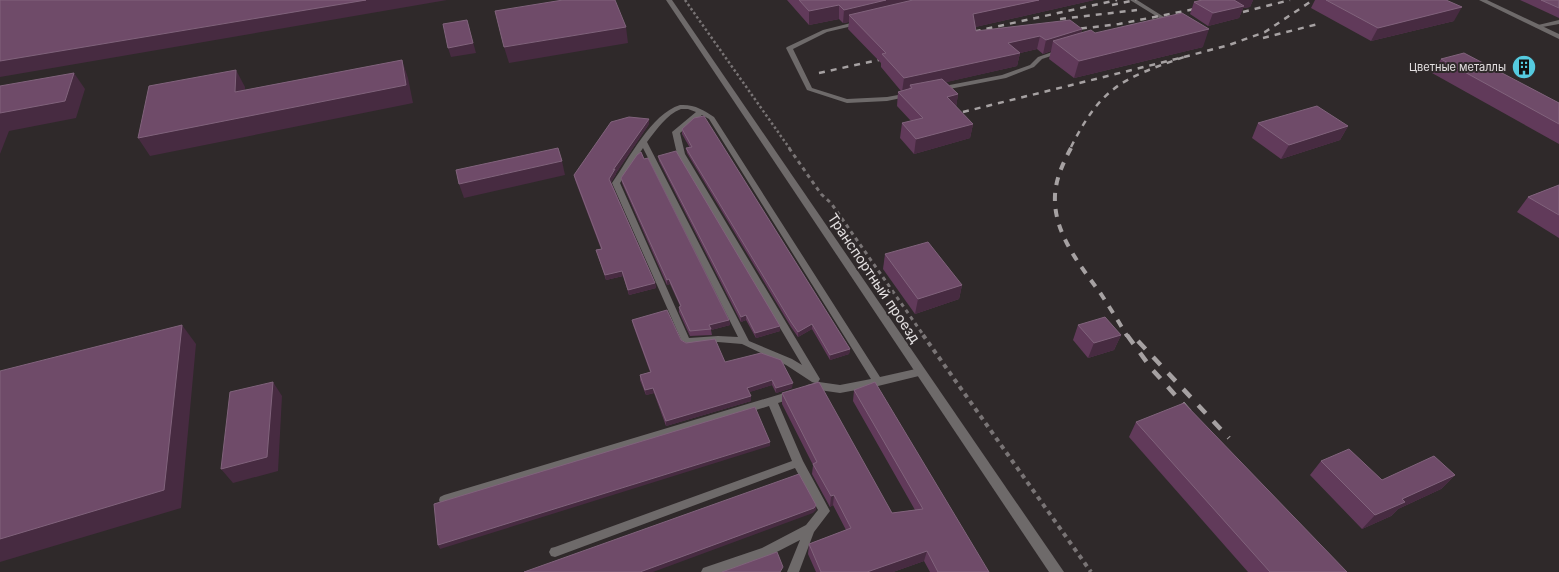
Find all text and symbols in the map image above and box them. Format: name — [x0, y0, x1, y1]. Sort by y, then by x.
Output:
building icon: Цветные металлы — [1511, 54, 1537, 80]
place label: Цветные металлы — [1409, 60, 1506, 74]
street label: Транспортный проезд — [825, 210, 924, 346]

